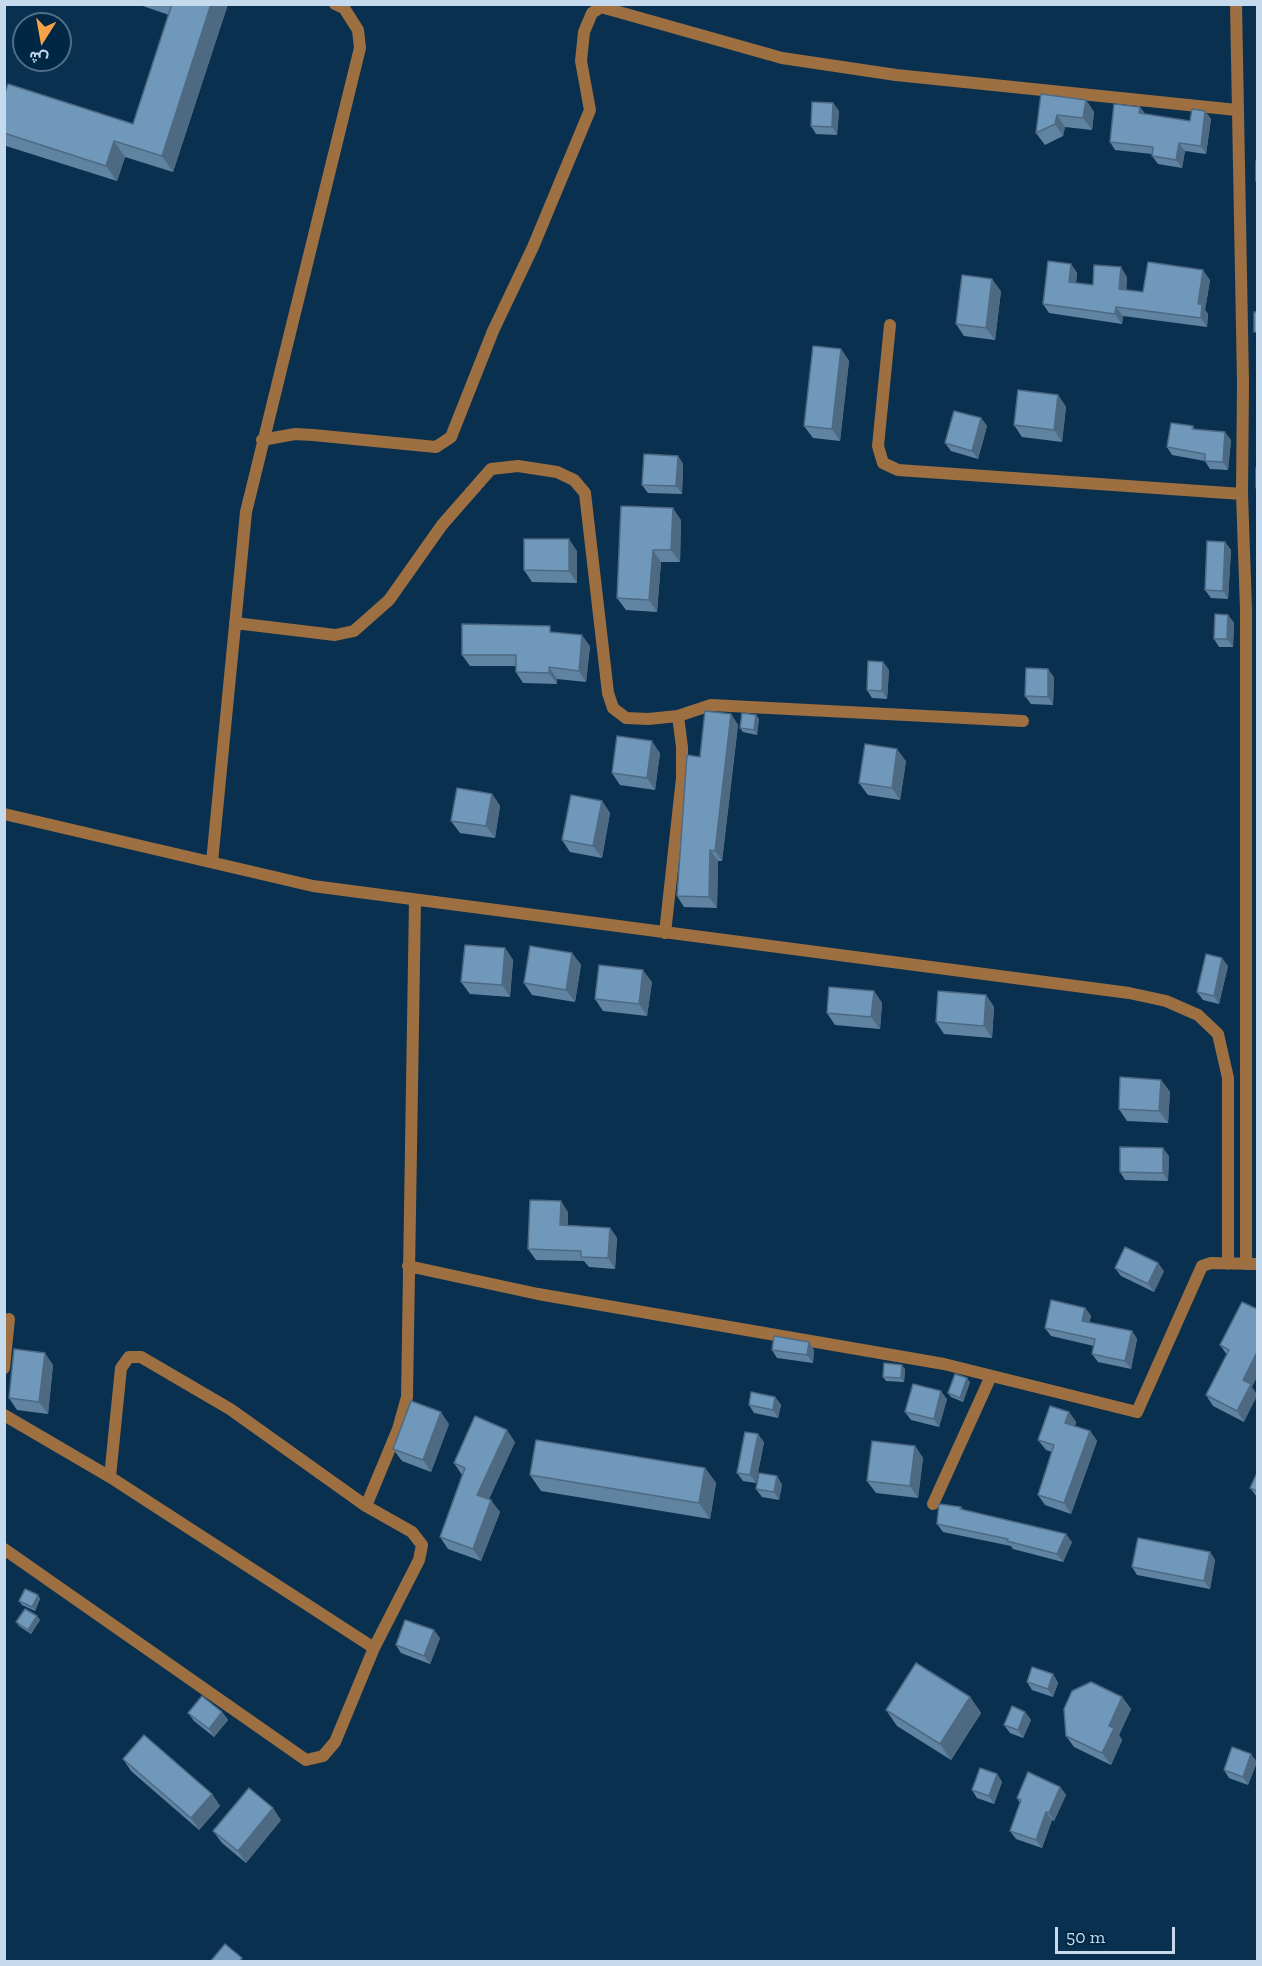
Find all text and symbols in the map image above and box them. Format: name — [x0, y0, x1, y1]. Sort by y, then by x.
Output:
north arrow — [12, 12, 72, 72]
text: ش — [28, 47, 50, 69]
scale bar — [1058, 1915, 1178, 1953]
text: 50 m — [1066, 1926, 1105, 1948]

